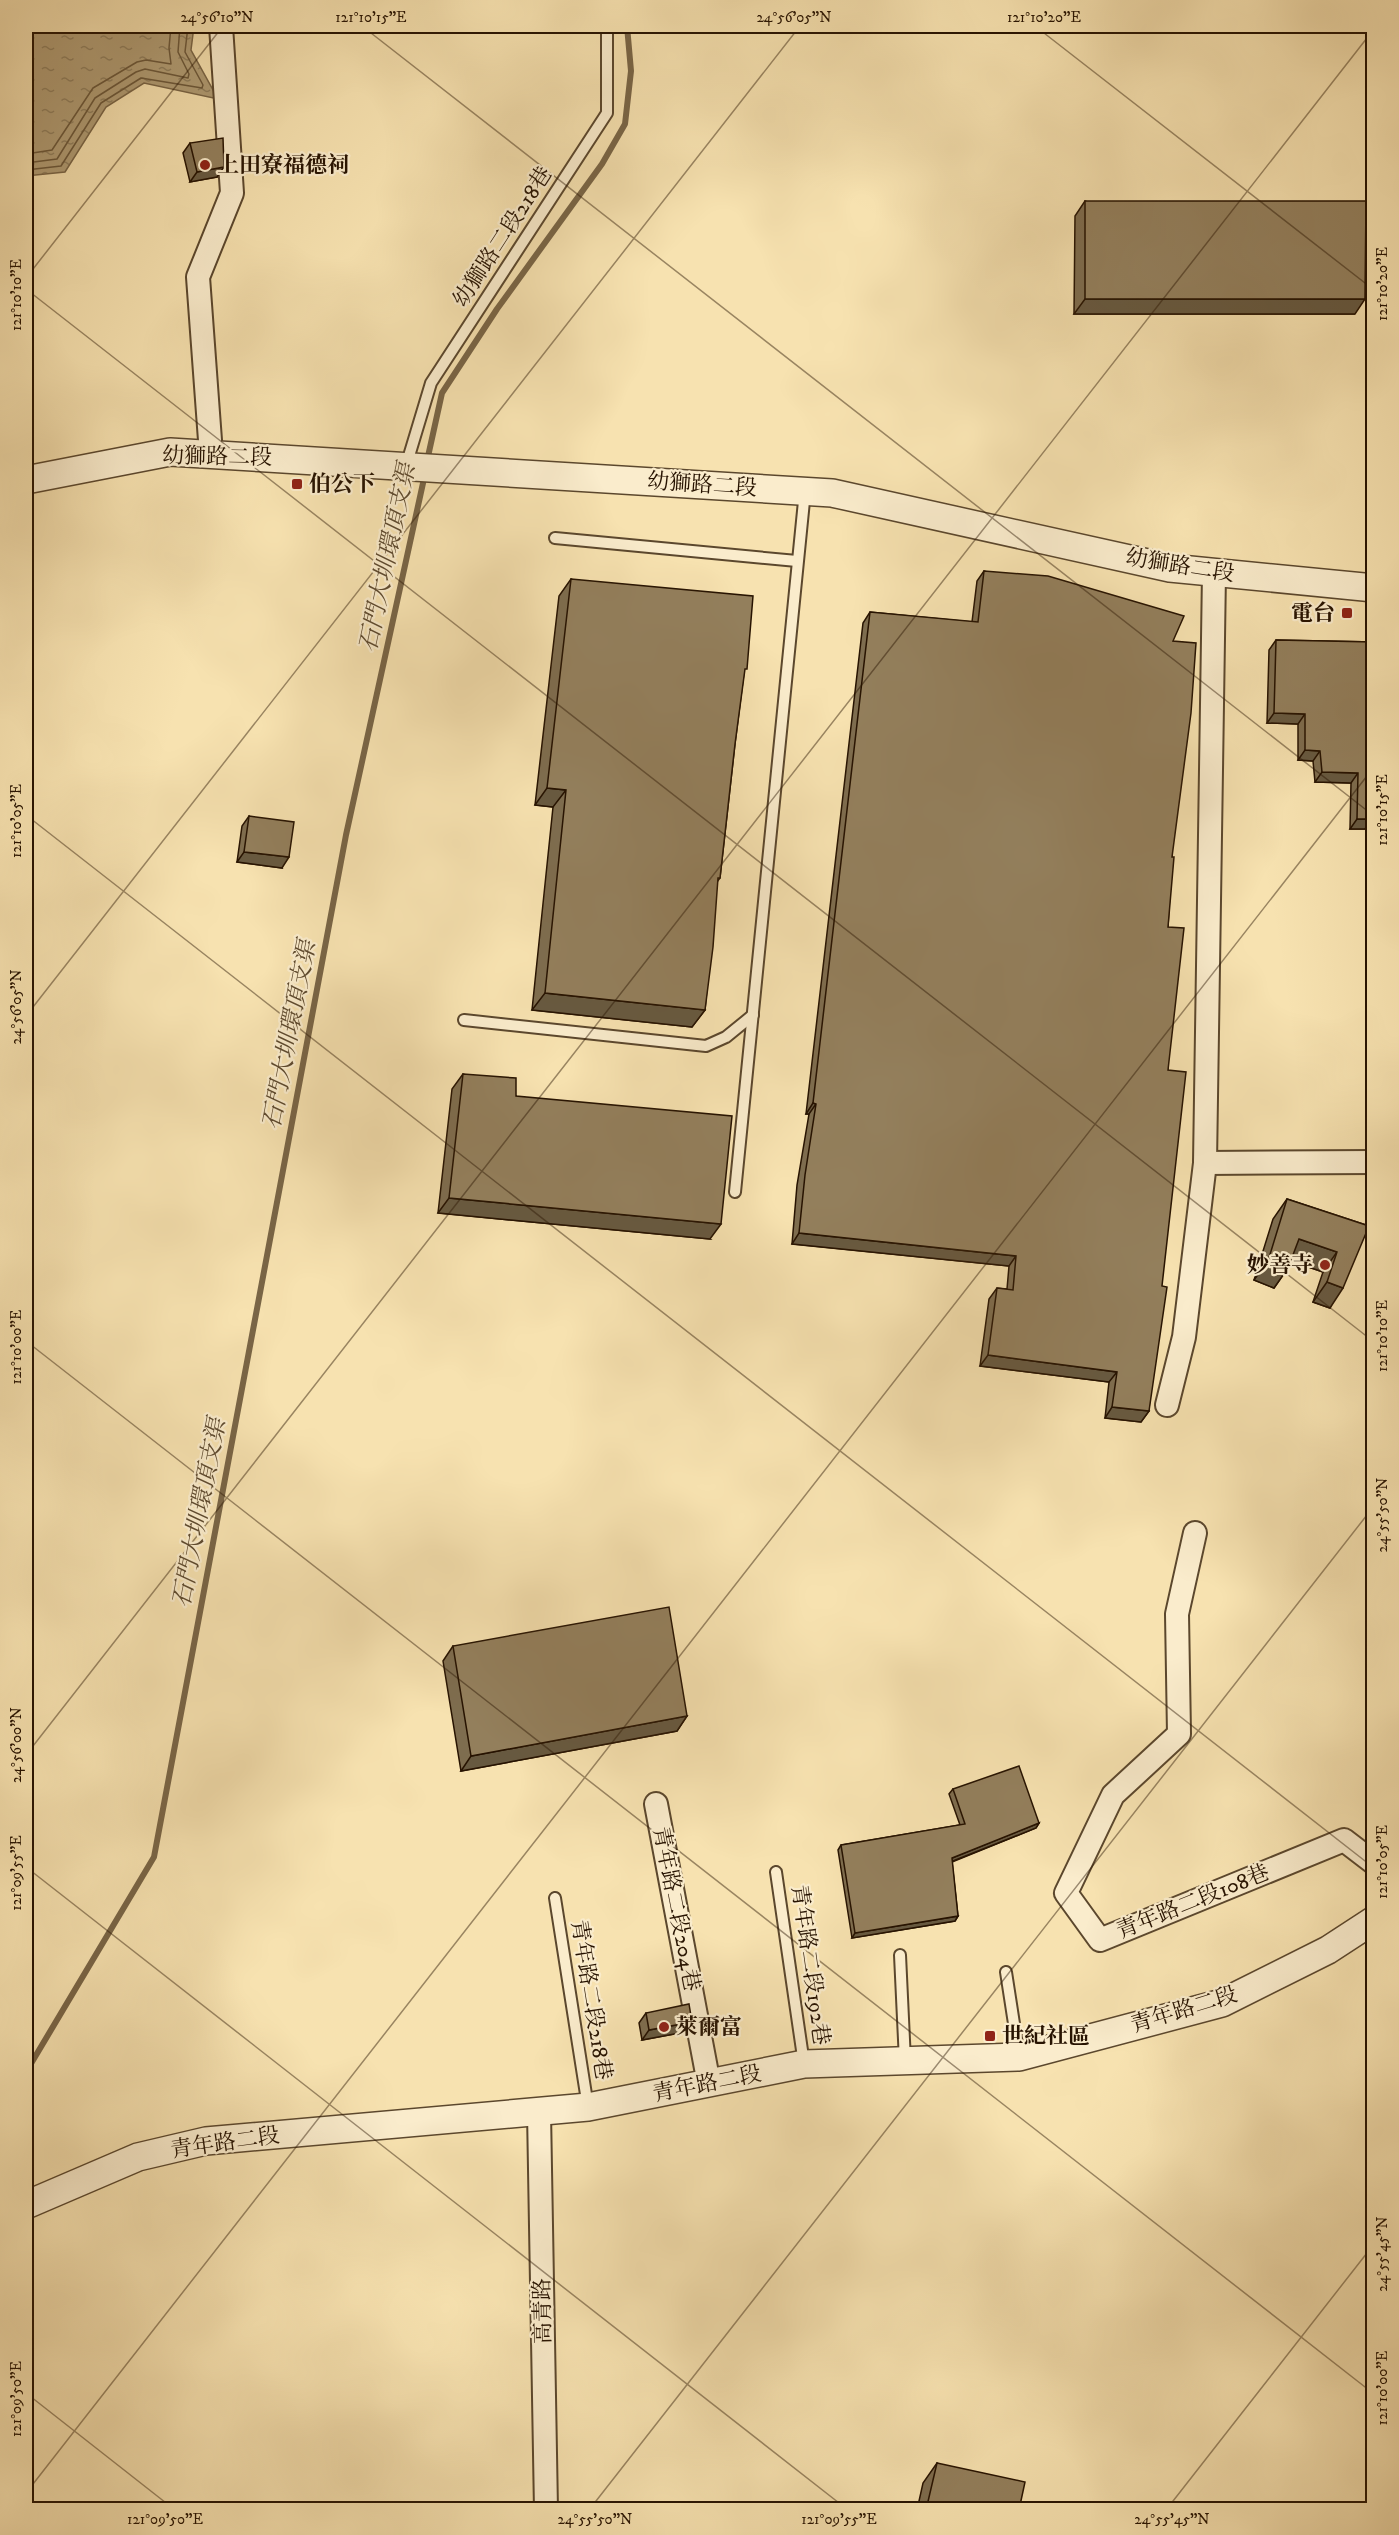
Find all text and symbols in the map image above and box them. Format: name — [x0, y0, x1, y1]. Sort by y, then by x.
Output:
text: 24°56'10"N — [180, 8, 254, 27]
text: 121°10'15"E — [335, 8, 407, 27]
text: 24°56'05"N — [756, 8, 832, 27]
text: 121°10'20"E — [1007, 8, 1081, 27]
place label: 上田寮福德祠 — [217, 152, 349, 179]
marker: 上田寮福德祠 — [198, 158, 212, 172]
street label: 幼獅路二段218巷 — [448, 162, 558, 312]
text: 121°10'20"E — [1373, 247, 1392, 321]
text: 121°10'10"E — [7, 259, 26, 331]
street label: 幼獅路二段 — [162, 443, 272, 471]
water label: 石門大圳環頂支渠 — [353, 458, 423, 655]
street label: 幼獅路二段 — [646, 468, 758, 502]
place label: 伯公下 — [309, 471, 375, 498]
marker: 伯公下 — [290, 477, 304, 491]
street label: 幼獅路二段 — [1124, 544, 1236, 588]
place label: 電台 — [1291, 600, 1335, 627]
marker: 電台 — [1340, 606, 1354, 620]
text: 121°10'15"E — [1373, 774, 1392, 846]
text: 121°10'05"E — [7, 784, 26, 858]
water label: 石門大圳環頂支渠 — [257, 935, 324, 1132]
text: 24°56'05"N — [7, 969, 26, 1045]
place label: 妙善寺 — [1247, 1252, 1313, 1279]
marker: 妙善寺 — [1318, 1258, 1332, 1272]
text: 121°10'10"E — [1373, 1300, 1392, 1372]
text: 121°10'00"E — [7, 1309, 26, 1384]
water label: 石門大圳環頂支渠 — [167, 1413, 234, 1610]
text: 24°55'50"N — [1373, 1478, 1392, 1552]
text: 24°56'00"N — [7, 1707, 26, 1783]
street label: 青年路二段204巷 — [647, 1824, 705, 1994]
text: 121°10'05"E — [1373, 1825, 1392, 1899]
text: 121°09'55"E — [7, 1835, 26, 1911]
street label: 青年路二段108巷 — [1112, 1859, 1274, 1945]
street label: 青年路二段192巷 — [785, 1883, 835, 2047]
street label: 青年路二段218巷 — [565, 1918, 617, 2082]
street label: 青年路二段 — [1127, 1981, 1241, 2039]
place label: 萊爾富 — [676, 2014, 742, 2041]
marker: 萊爾富 — [657, 2020, 671, 2034]
place label: 世紀社區 — [1002, 2023, 1090, 2050]
marker: 世紀社區 — [983, 2029, 997, 2043]
street label: 青年路二段 — [650, 2060, 764, 2108]
street label: 青年路二段 — [169, 2122, 281, 2164]
text: 24°55'45"N — [1373, 2216, 1392, 2292]
street label: 高青路 — [529, 2278, 557, 2344]
text: 121°10'00"E — [1373, 2350, 1392, 2425]
text: 121°09'50"E — [7, 2361, 26, 2437]
text: 121°09'50"E — [127, 2510, 203, 2529]
text: 24°55'50"N — [558, 2510, 632, 2529]
text: 121°09'55"E — [801, 2510, 877, 2529]
text: 24°55'45"N — [1134, 2510, 1210, 2529]

